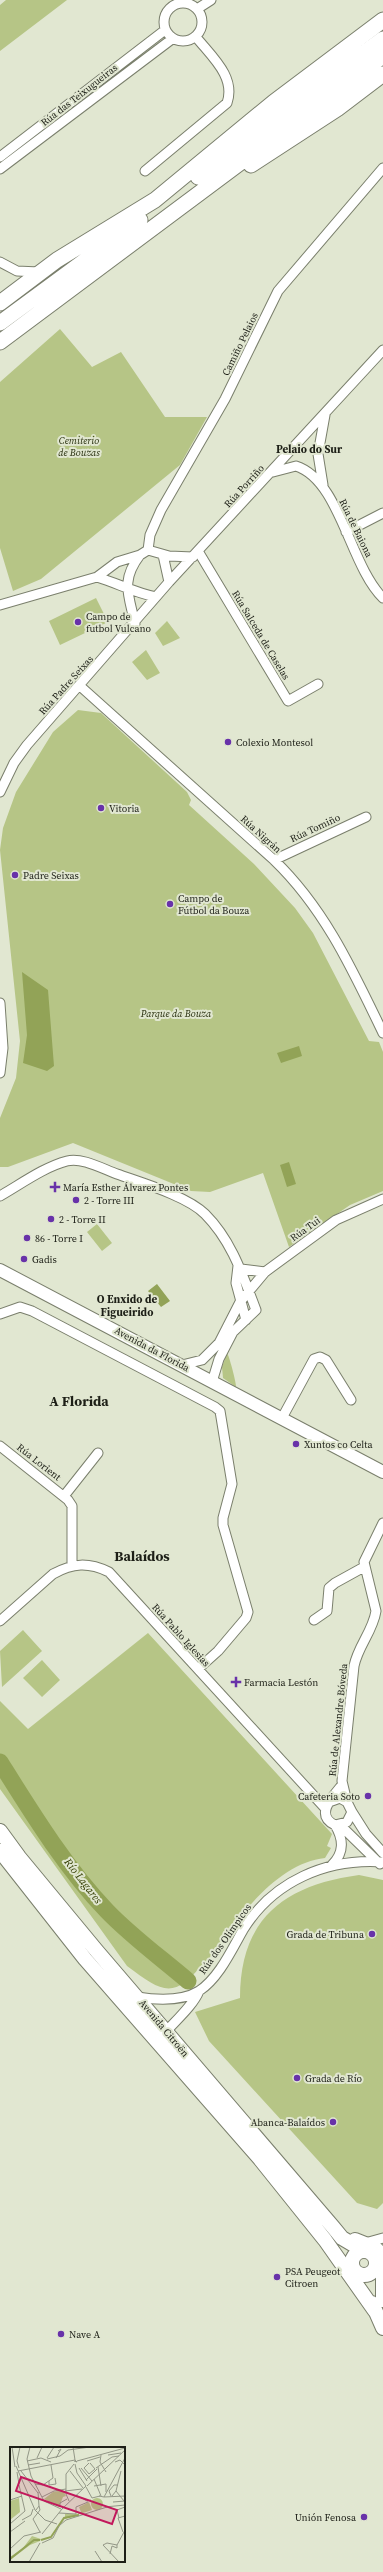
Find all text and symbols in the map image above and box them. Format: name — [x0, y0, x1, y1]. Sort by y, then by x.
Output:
street label: Rúa das Teixugueiras — [38, 61, 120, 129]
street label: Camiño Pelaios — [219, 310, 261, 378]
park label: Cemiterio de Bouzas — [58, 434, 100, 459]
district label: Pelaio do Sur — [276, 442, 343, 457]
street label: Rúa Porriño — [221, 461, 267, 510]
street label: Rúa de Baiona — [336, 497, 376, 560]
street label: Rúa Salceda de Caselas — [229, 588, 293, 682]
place label: Campo de futbol Vulcano — [86, 610, 152, 635]
marker: Campo de futbol Vulcano — [73, 617, 83, 627]
street label: Rúa Padre Seixas — [36, 653, 96, 717]
place label: Colexio Montesol — [236, 736, 313, 749]
marker: Colexio Montesol — [223, 737, 233, 747]
place label: Vitoria — [109, 802, 140, 815]
marker: Vitoria — [96, 803, 106, 813]
street label: Rúa Tomiño — [288, 811, 343, 845]
street label: Rúa Nigrán — [238, 812, 284, 856]
place label: Padre Seixas — [23, 869, 79, 882]
marker: Padre Seixas — [10, 870, 20, 880]
place label: Campo de Fútbol da Bouza — [178, 892, 250, 917]
marker: Campo de Fútbol da Bouza — [165, 899, 175, 909]
park label: Parque da Bouza — [140, 1007, 212, 1020]
place label: María Esther Álvarez Pontes — [63, 1181, 188, 1194]
marker: María Esther Álvarez Pontes — [50, 1182, 60, 1192]
place label: 2 - Torre III — [84, 1194, 135, 1207]
marker: 2 - Torre III — [71, 1195, 81, 1205]
place label: 2 - Torre II — [59, 1213, 106, 1226]
marker: 2 - Torre II — [46, 1214, 56, 1224]
street label: Rúa Tui — [287, 1214, 323, 1244]
place label: 86 - Torre I — [35, 1232, 83, 1245]
marker: 86 - Torre I — [22, 1233, 32, 1243]
place label: Gadis — [32, 1253, 57, 1266]
marker: Gadis — [19, 1254, 29, 1264]
district label: O Enxido de Figueirido — [97, 1292, 157, 1320]
street label: Avenida da Florida — [112, 1324, 193, 1375]
district label: A Florida — [49, 1391, 109, 1411]
place label: Xuntos co Celta — [304, 1438, 374, 1451]
marker: Xuntos co Celta — [291, 1439, 301, 1449]
street label: Rúa Lorient — [14, 1441, 64, 1484]
district label: Balaídos — [114, 1546, 170, 1566]
street label: Rúa Pablo Iglesias — [149, 1601, 213, 1669]
street label: Rúa de Alexandre Bóveda — [326, 1662, 350, 1777]
place label: Farmacia Lestón — [244, 1676, 318, 1689]
marker: Farmacia Lestón — [231, 1677, 241, 1687]
place label: Cafeteria Soto — [298, 1790, 361, 1803]
marker: Cafeteria Soto — [363, 1791, 373, 1801]
water label: Río Lagares — [60, 1854, 105, 1907]
street label: Rúa dos Olímpicos — [196, 1901, 254, 1977]
place label: Grada de Tribuna — [286, 1928, 365, 1941]
marker: Grada de Tribuna — [367, 1929, 377, 1939]
street label: Avenida Citroën — [136, 1996, 192, 2060]
place label: Grada de Río — [305, 2072, 363, 2085]
marker: Grada de Río — [292, 2073, 302, 2083]
place label: Abanca-Balaídos — [251, 2116, 325, 2129]
marker: Abanca-Balaídos — [328, 2117, 338, 2127]
place label: PSA Peugeot Citroen — [285, 2265, 341, 2290]
marker: PSA Peugeot Citroen — [272, 2272, 282, 2282]
place label: Nave A — [69, 2328, 100, 2341]
marker: Nave A — [56, 2329, 66, 2339]
inset map — [10, 2447, 125, 2562]
place label: Unión Fenosa — [295, 2511, 357, 2524]
marker: Unión Fenosa — [359, 2512, 369, 2522]

